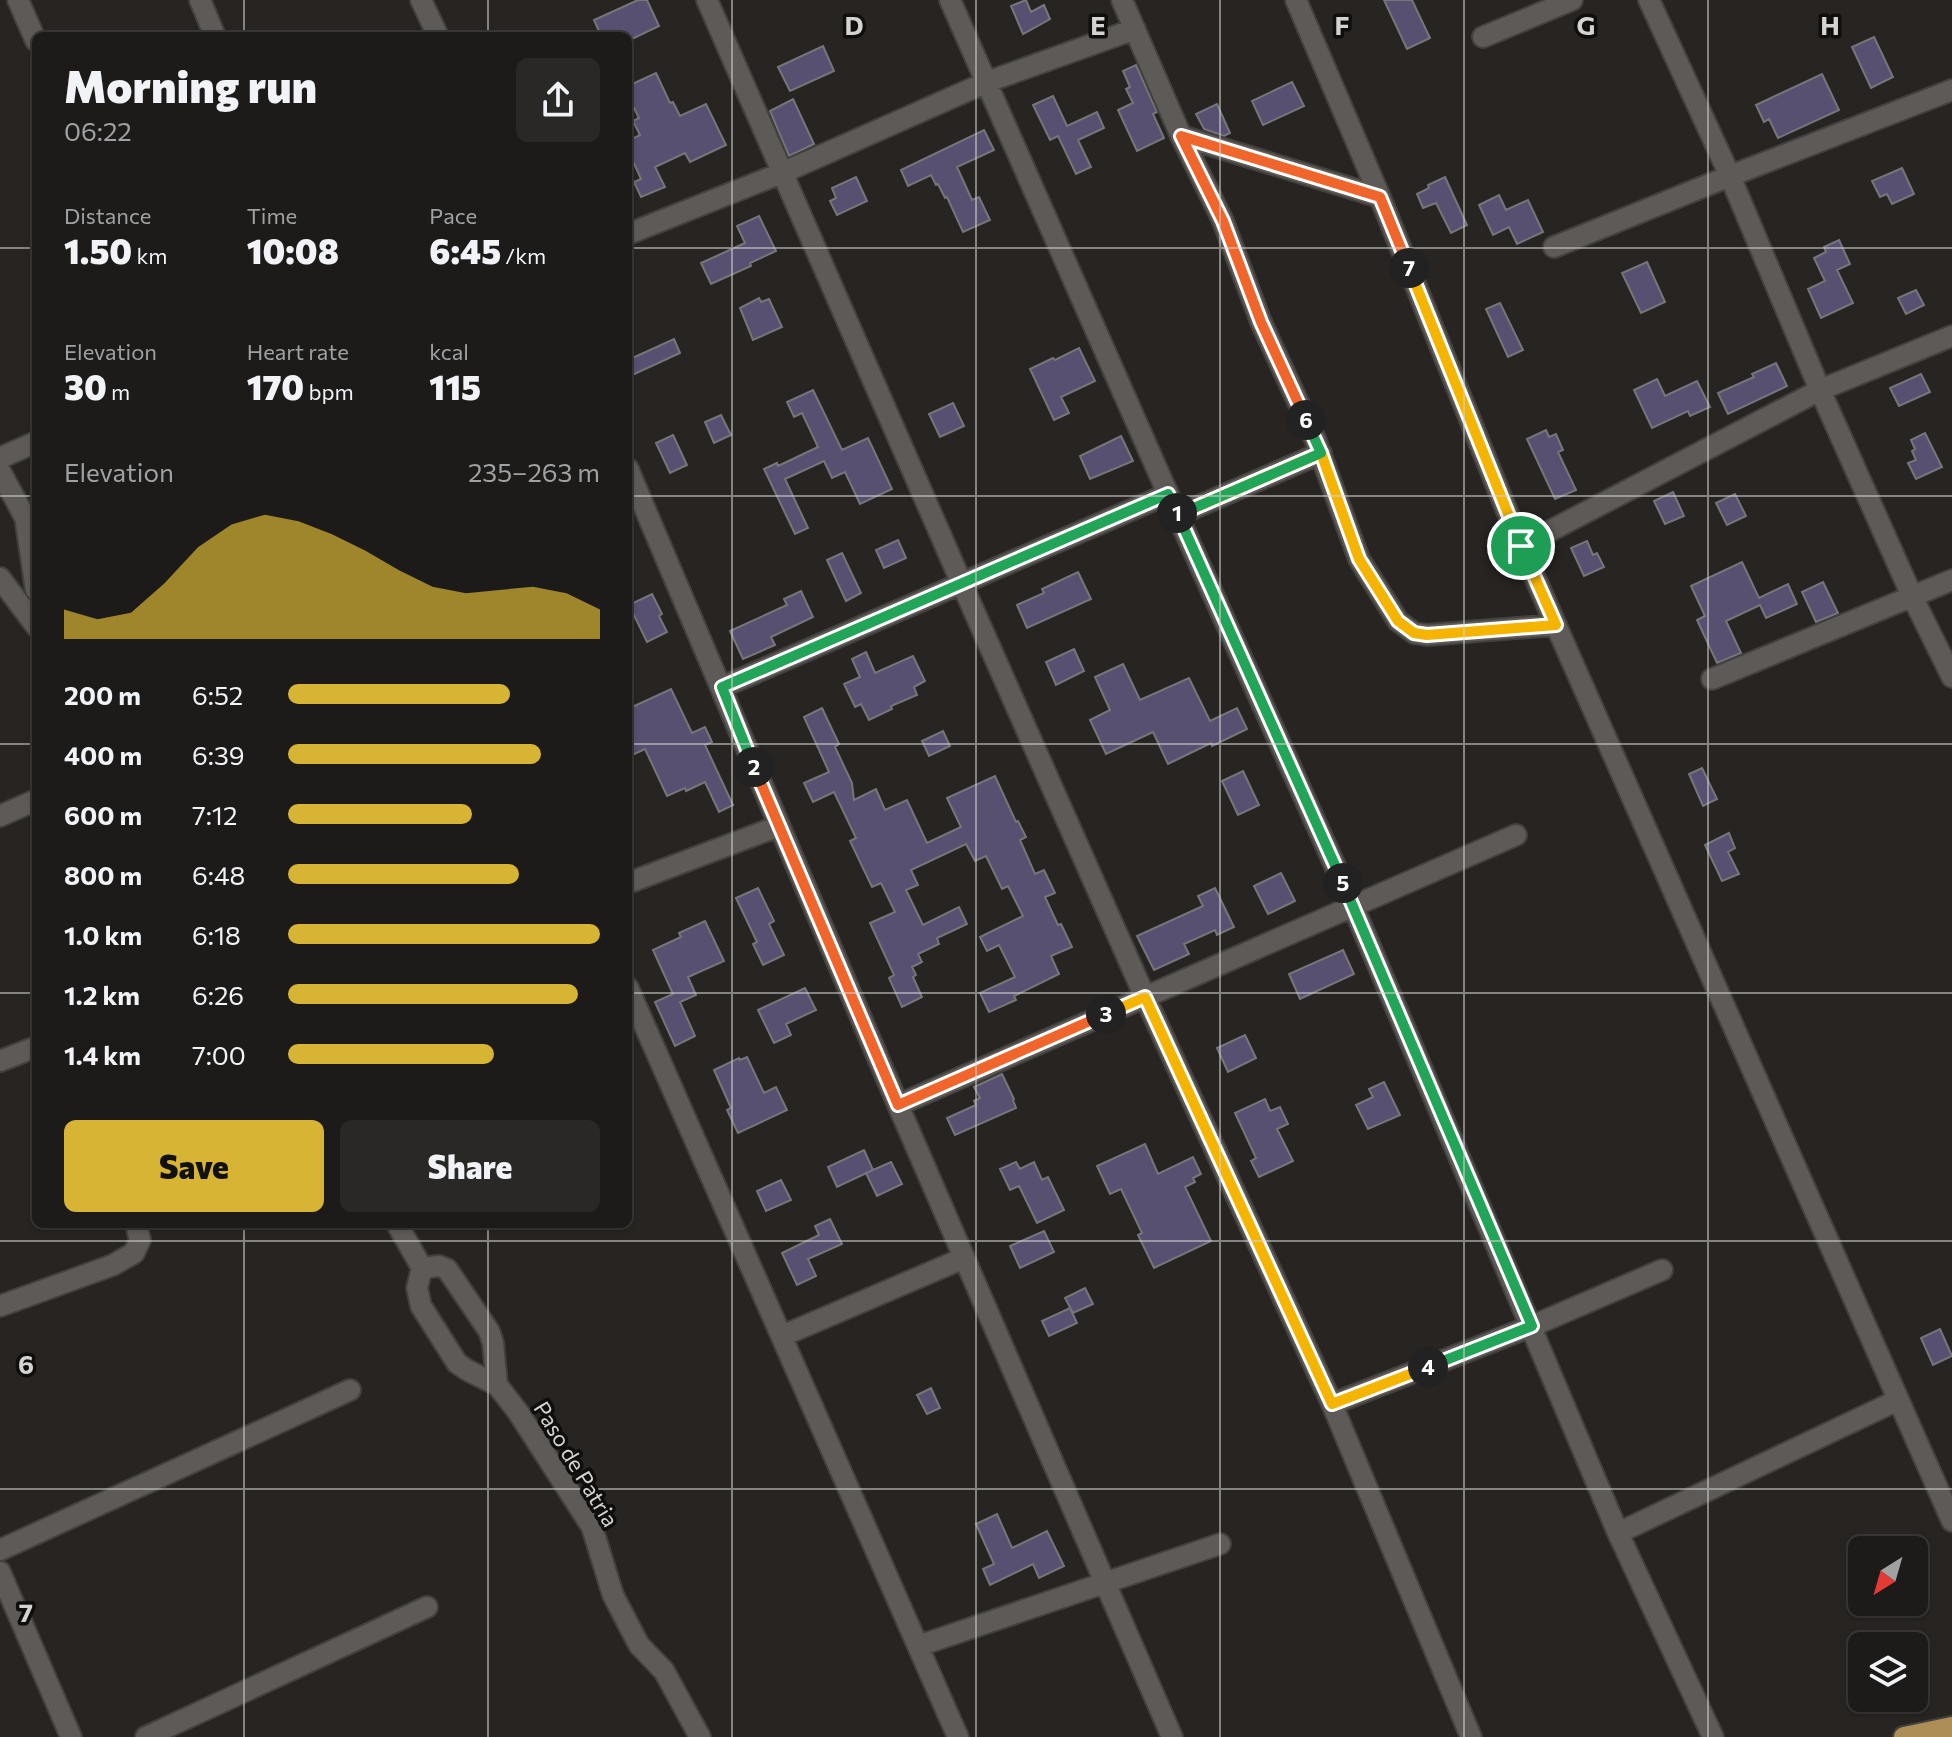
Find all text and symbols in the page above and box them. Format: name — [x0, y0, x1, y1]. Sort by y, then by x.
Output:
text: D — [844, 9, 864, 40]
text: E — [1090, 9, 1106, 40]
text: F — [1334, 9, 1350, 40]
text: G — [1577, 9, 1595, 40]
text: H — [1820, 9, 1840, 40]
text: Morning run — [64, 58, 317, 112]
button: share — [516, 58, 600, 142]
text: 06:22 — [64, 115, 132, 146]
text: Distance — [64, 202, 151, 229]
text: Time — [247, 202, 297, 229]
text: Pace — [429, 202, 477, 229]
text: 1.50 — [64, 229, 132, 271]
text: 10:08 — [247, 229, 339, 271]
text: 6:45 — [429, 229, 501, 271]
text: km — [132, 242, 168, 269]
text: /km — [501, 242, 546, 269]
pin: 7 — [1389, 248, 1429, 288]
text: 7 — [1403, 254, 1415, 281]
text: Elevation — [64, 338, 157, 365]
text: Heart rate — [247, 338, 349, 365]
text: kcal — [429, 338, 469, 365]
text: 30 — [64, 365, 107, 407]
text: 170 — [247, 365, 304, 407]
text: 115 — [429, 365, 481, 407]
text: m — [107, 378, 130, 405]
text: bpm — [304, 378, 354, 405]
pin: 6 — [1286, 400, 1326, 440]
text: 6 — [1299, 406, 1313, 433]
text: Elevation — [64, 456, 174, 487]
text: 235–263 m — [468, 456, 600, 487]
pin: 1 — [1157, 493, 1197, 533]
text: 1 — [1172, 499, 1182, 526]
pin — [1487, 512, 1555, 580]
icon: arrive — [1499, 524, 1543, 568]
text: 200 m — [64, 679, 141, 710]
text: 6:52 — [192, 679, 243, 710]
text: 400 m — [64, 739, 142, 770]
text: 6:39 — [192, 739, 245, 770]
pin: 2 — [734, 747, 774, 787]
text: 2 — [748, 753, 760, 780]
text: 600 m — [64, 799, 142, 830]
text: 7:12 — [192, 799, 237, 830]
text: 800 m — [64, 859, 142, 890]
text: 6:48 — [192, 859, 245, 890]
pin: 5 — [1323, 863, 1363, 903]
text: 5 — [1337, 869, 1349, 896]
text: 1.0 km — [64, 919, 142, 950]
text: 6:18 — [192, 919, 241, 950]
text: 1.2 km — [64, 979, 140, 1010]
text: 6:26 — [192, 979, 244, 1010]
pin: 3 — [1086, 994, 1126, 1034]
text: 3 — [1100, 1000, 1112, 1027]
text: 1.4 km — [64, 1039, 141, 1070]
text: 7:00 — [192, 1039, 246, 1070]
button: Save — [64, 1120, 324, 1212]
button: Share — [340, 1120, 600, 1212]
pin: 4 — [1408, 1347, 1448, 1387]
text: 6 — [18, 1348, 34, 1379]
text: 4 — [1421, 1353, 1435, 1380]
street label: Paso de Patria — [528, 1396, 624, 1531]
north arrow — [1848, 1536, 1928, 1616]
map controls — [1848, 1536, 1928, 1712]
text: 7 — [19, 1596, 33, 1627]
button: layers — [1848, 1632, 1928, 1712]

